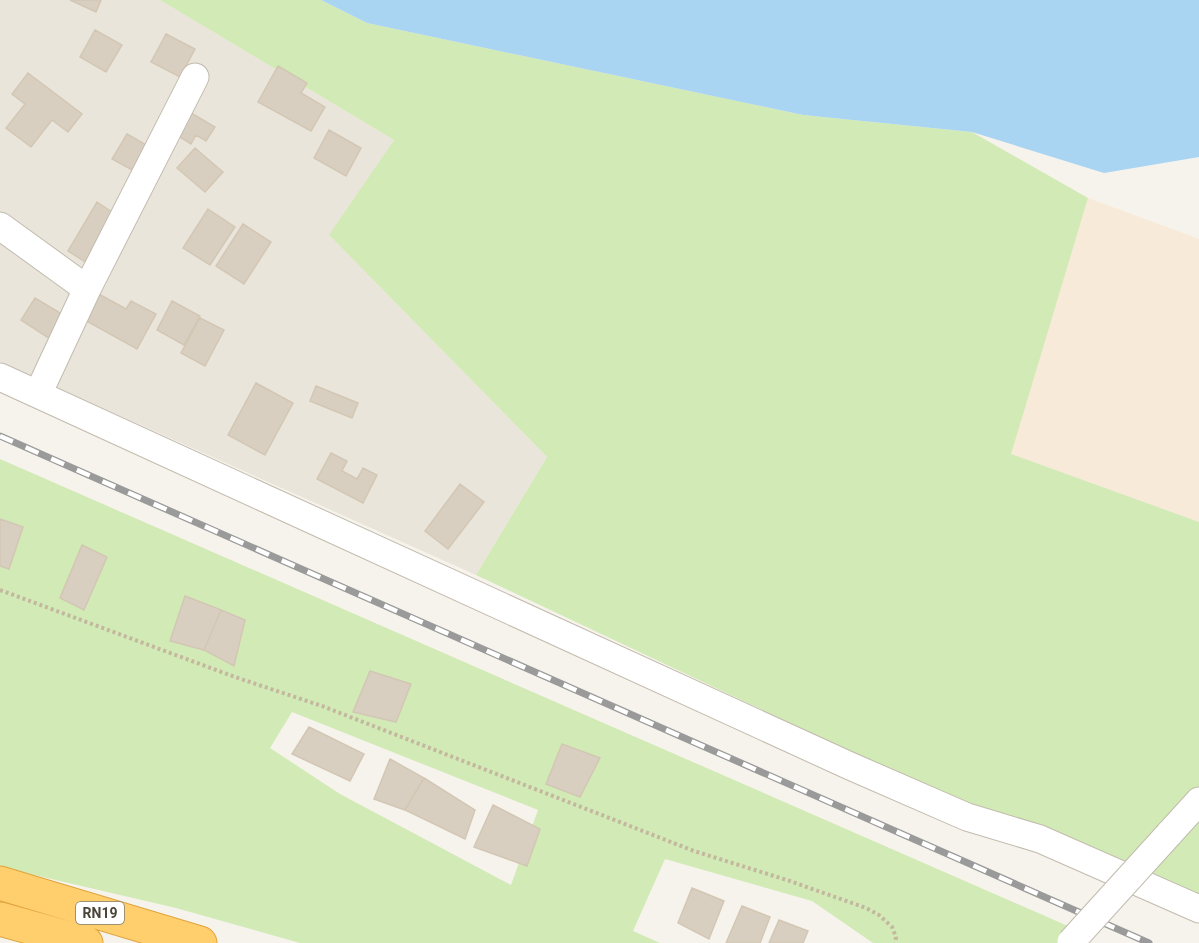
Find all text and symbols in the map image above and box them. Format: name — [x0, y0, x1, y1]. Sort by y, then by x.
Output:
road number: RN19 — [76, 902, 124, 924]

